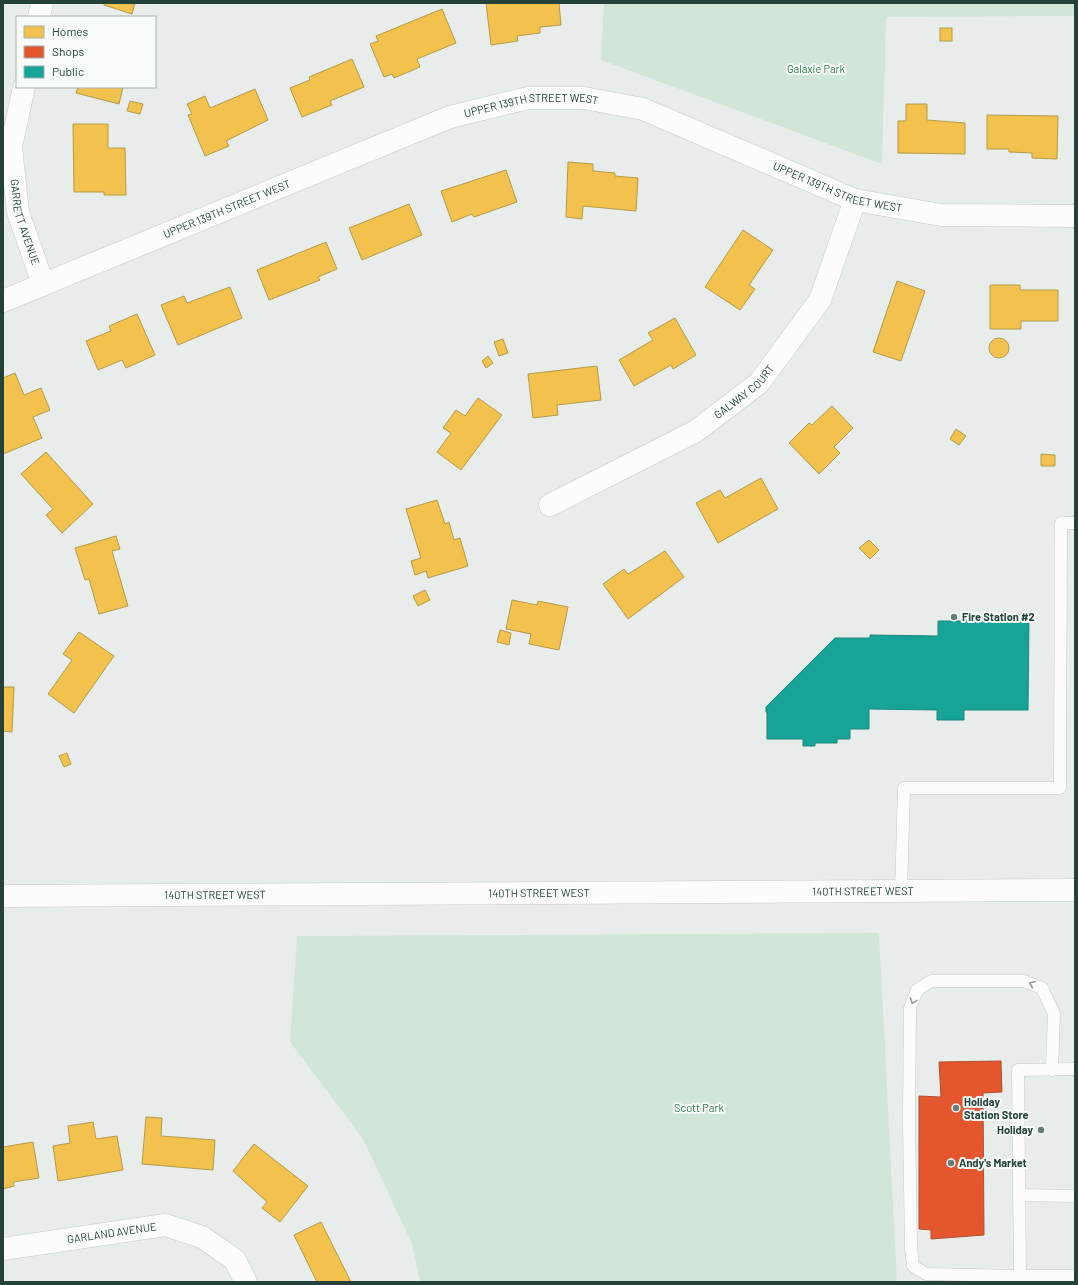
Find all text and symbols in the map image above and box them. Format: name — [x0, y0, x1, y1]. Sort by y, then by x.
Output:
legend — [16, 16, 156, 88]
text: Homes — [52, 24, 89, 38]
text: Shops — [52, 44, 85, 58]
park label: Galaxie Park — [787, 62, 846, 75]
text: Public — [52, 64, 84, 78]
street label: UPPER 139TH STREET WEST — [462, 91, 600, 119]
street label: UPPER 139TH STREET WEST — [771, 159, 903, 214]
street label: UPPER 139TH STREET WEST — [161, 176, 292, 240]
street label: GARRETT AVENUE — [8, 178, 43, 267]
street label: GALWAY COURT — [711, 362, 776, 421]
place label: Fire Station #2 — [962, 610, 1035, 623]
marker: Fire Station #2 — [949, 612, 959, 622]
street label: 140TH STREET WEST — [812, 884, 914, 897]
street label: 140TH STREET WEST — [488, 886, 590, 899]
street label: 140TH STREET WEST — [164, 888, 266, 901]
one-way arrow — [1028, 980, 1035, 988]
one-way arrow — [909, 997, 917, 1004]
place label: Holiday Station Store — [964, 1095, 1029, 1121]
park label: Scott Park — [674, 1101, 724, 1114]
marker: Holiday Station Store — [951, 1103, 961, 1113]
place label: Holiday — [997, 1123, 1033, 1136]
marker: Holiday — [1036, 1125, 1046, 1135]
place label: Andy's Market — [959, 1156, 1027, 1169]
marker: Andy's Market — [946, 1158, 956, 1168]
street label: GARLAND AVENUE — [66, 1219, 158, 1245]

